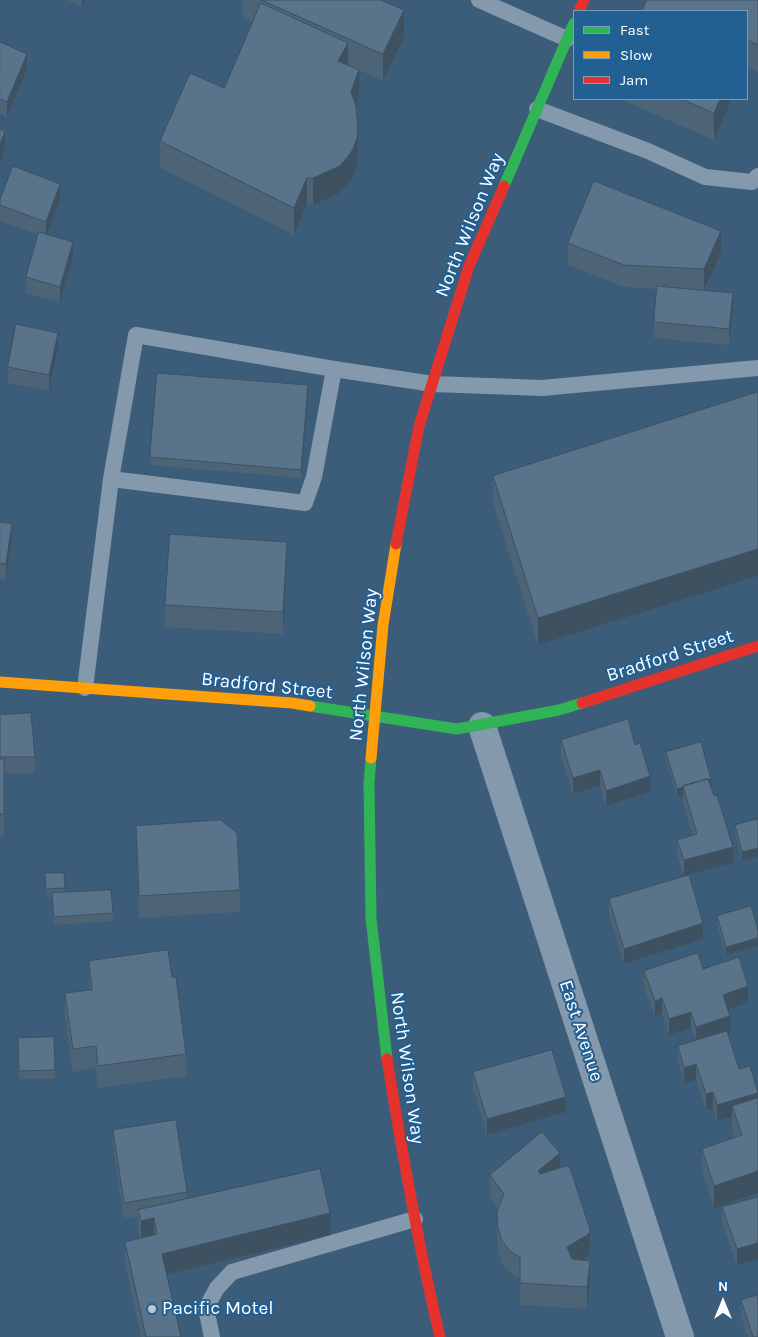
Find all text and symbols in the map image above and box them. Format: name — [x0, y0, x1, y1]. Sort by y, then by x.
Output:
legend — [573, 10, 748, 100]
text: Fast — [620, 21, 649, 39]
text: Slow — [620, 46, 652, 64]
text: Jam — [620, 71, 648, 89]
street label: North Wilson Way — [431, 150, 509, 300]
street label: North Wilson Way — [345, 588, 383, 742]
street label: Bradford Street — [604, 625, 736, 687]
street label: Bradford Street — [200, 668, 334, 704]
street label: East Avenue — [554, 977, 608, 1085]
street label: North Wilson Way — [385, 990, 429, 1146]
north arrow — [698, 1277, 748, 1327]
text: N — [718, 1278, 728, 1295]
place label: Pacific Motel — [162, 1298, 274, 1320]
marker: Pacific Motel — [146, 1303, 158, 1315]

